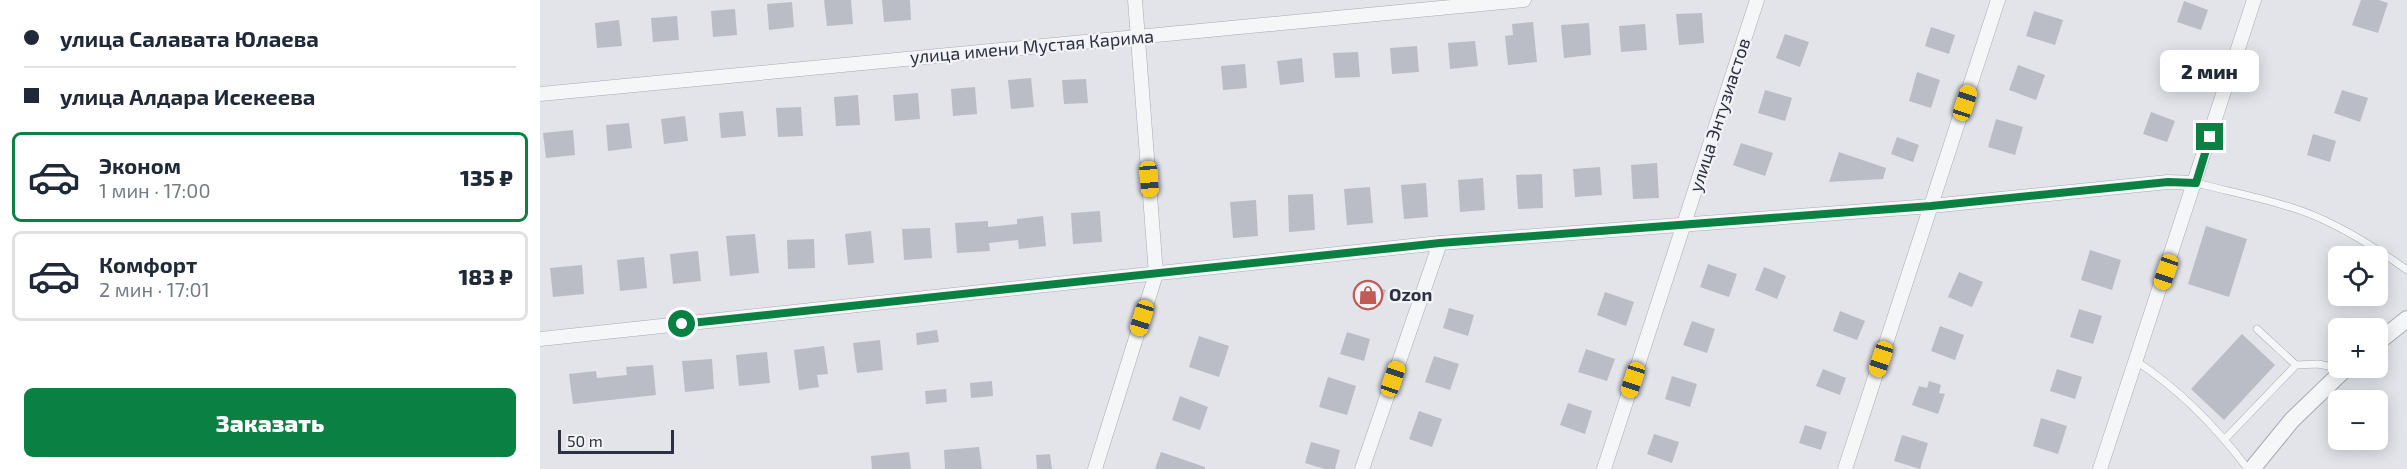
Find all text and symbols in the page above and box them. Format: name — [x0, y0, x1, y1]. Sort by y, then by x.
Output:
street label: улица имени Мустая Карима — [909, 24, 1155, 68]
text: улица Салавата Юлаева — [60, 25, 319, 51]
street label: улица Энтузиастов — [1684, 35, 1754, 195]
callout: 2 мин — [2160, 50, 2260, 92]
text: 2 мин — [2181, 59, 2238, 83]
text: улица Алдара Исекеева — [60, 83, 315, 109]
car — [1951, 83, 1979, 123]
route end — [2196, 123, 2223, 150]
icon: car — [27, 150, 81, 204]
text: Эконом — [99, 152, 181, 178]
car — [1138, 160, 1160, 198]
text: 135 ₽ — [460, 164, 513, 190]
text: 1 мин · 17:00 — [99, 178, 210, 202]
map controls — [2328, 246, 2388, 450]
button: locate — [2328, 246, 2388, 306]
icon: car — [27, 249, 81, 303]
text: Комфорт — [99, 251, 197, 277]
car — [2152, 252, 2180, 292]
text: 183 ₽ — [458, 263, 513, 289]
text: 2 мин · 17:01 — [99, 277, 210, 301]
shop icon: Ozon — [1352, 279, 1384, 311]
place label: Ozon — [1389, 283, 1432, 305]
car — [1128, 298, 1156, 338]
route start — [668, 310, 695, 337]
button: + — [2328, 318, 2388, 378]
car — [1867, 339, 1895, 379]
car — [1379, 359, 1407, 399]
car — [1619, 360, 1647, 400]
button: Заказать — [24, 388, 516, 457]
button: − — [2328, 390, 2388, 450]
scale bar — [558, 427, 674, 454]
text: 50 m — [567, 431, 603, 450]

